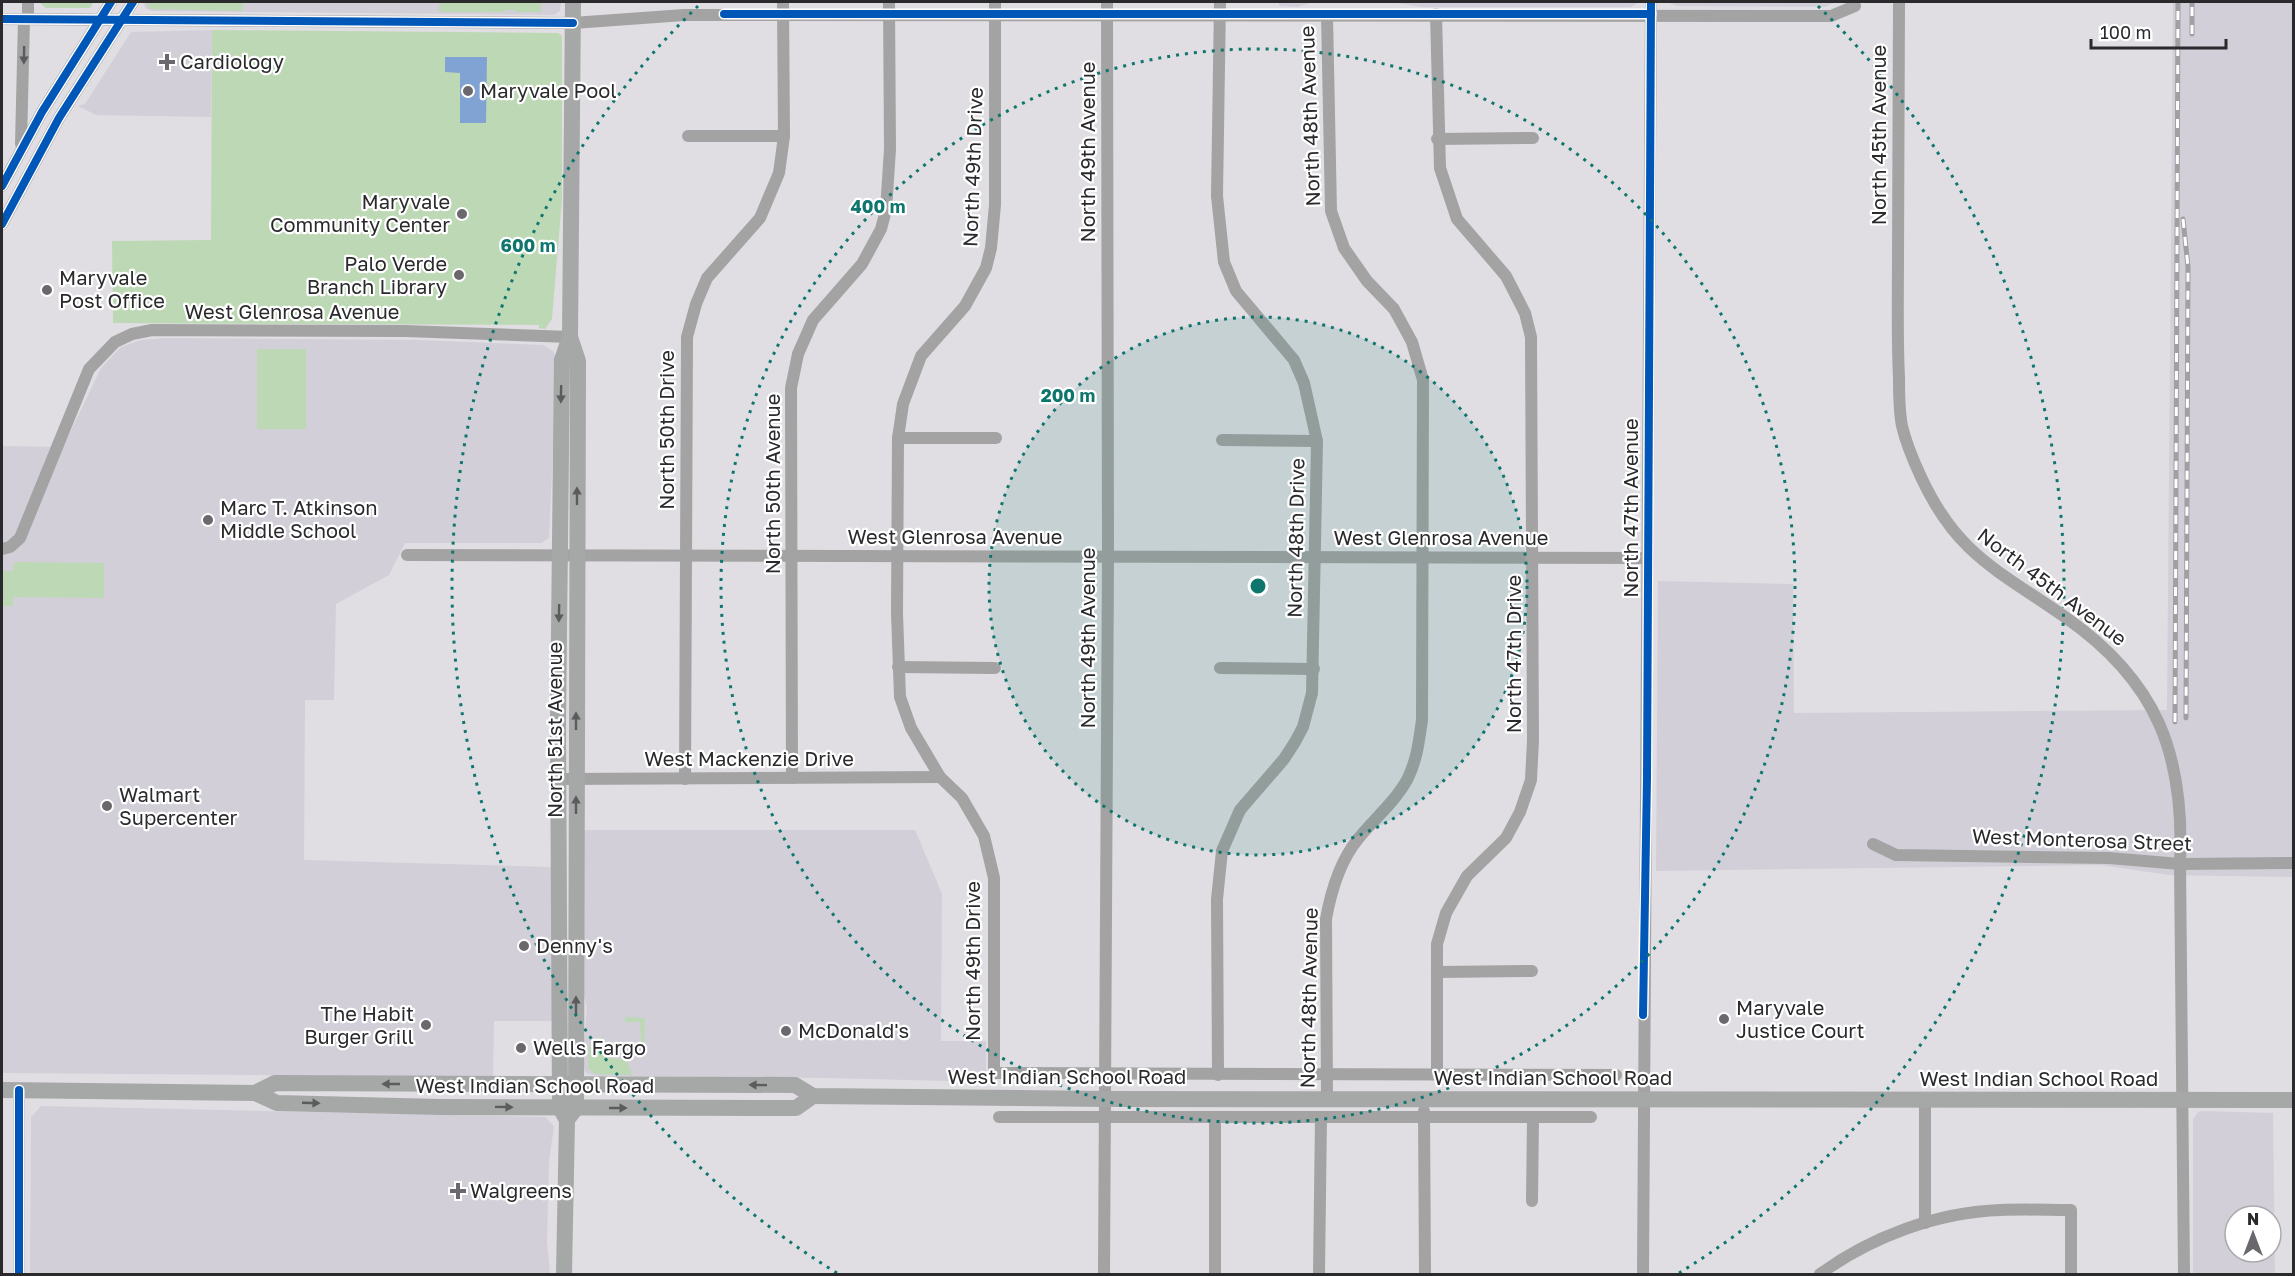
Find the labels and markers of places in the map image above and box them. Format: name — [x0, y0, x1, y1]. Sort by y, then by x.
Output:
place label: Cardiology — [180, 49, 284, 73]
marker: Cardiology — [158, 53, 176, 71]
place label: Maryvale Pool — [480, 78, 617, 102]
marker: Maryvale Pool — [461, 84, 475, 98]
place label: Maryvale Community Center — [270, 189, 450, 236]
marker: Maryvale Community Center — [455, 207, 469, 221]
place label: Palo Verde Branch Library — [307, 251, 447, 298]
place label: Maryvale Post Office — [59, 265, 165, 312]
marker: Palo Verde Branch Library — [452, 268, 466, 282]
marker: Maryvale Post Office — [40, 283, 54, 297]
place label: Marc T. Atkinson Middle School — [220, 495, 377, 542]
marker: Marc T. Atkinson Middle School — [201, 513, 215, 527]
centre of rings — [1248, 576, 1268, 596]
place label: Walmart Supercenter — [119, 782, 238, 829]
marker: Walmart Supercenter — [100, 799, 114, 813]
place label: Denny's — [536, 933, 613, 957]
marker: Denny's — [517, 939, 531, 953]
place label: Maryvale Justice Court — [1736, 995, 1865, 1042]
place label: The Habit Burger Grill — [304, 1001, 414, 1048]
marker: Maryvale Justice Court — [1717, 1012, 1731, 1026]
marker: The Habit Burger Grill — [419, 1018, 433, 1032]
place label: McDonald's — [798, 1018, 909, 1042]
marker: McDonald's — [779, 1024, 793, 1038]
place label: Wells Fargo — [533, 1035, 646, 1059]
marker: Wells Fargo — [514, 1041, 528, 1055]
place label: Walgreens — [470, 1178, 572, 1202]
marker: Walgreens — [451, 1184, 465, 1198]

